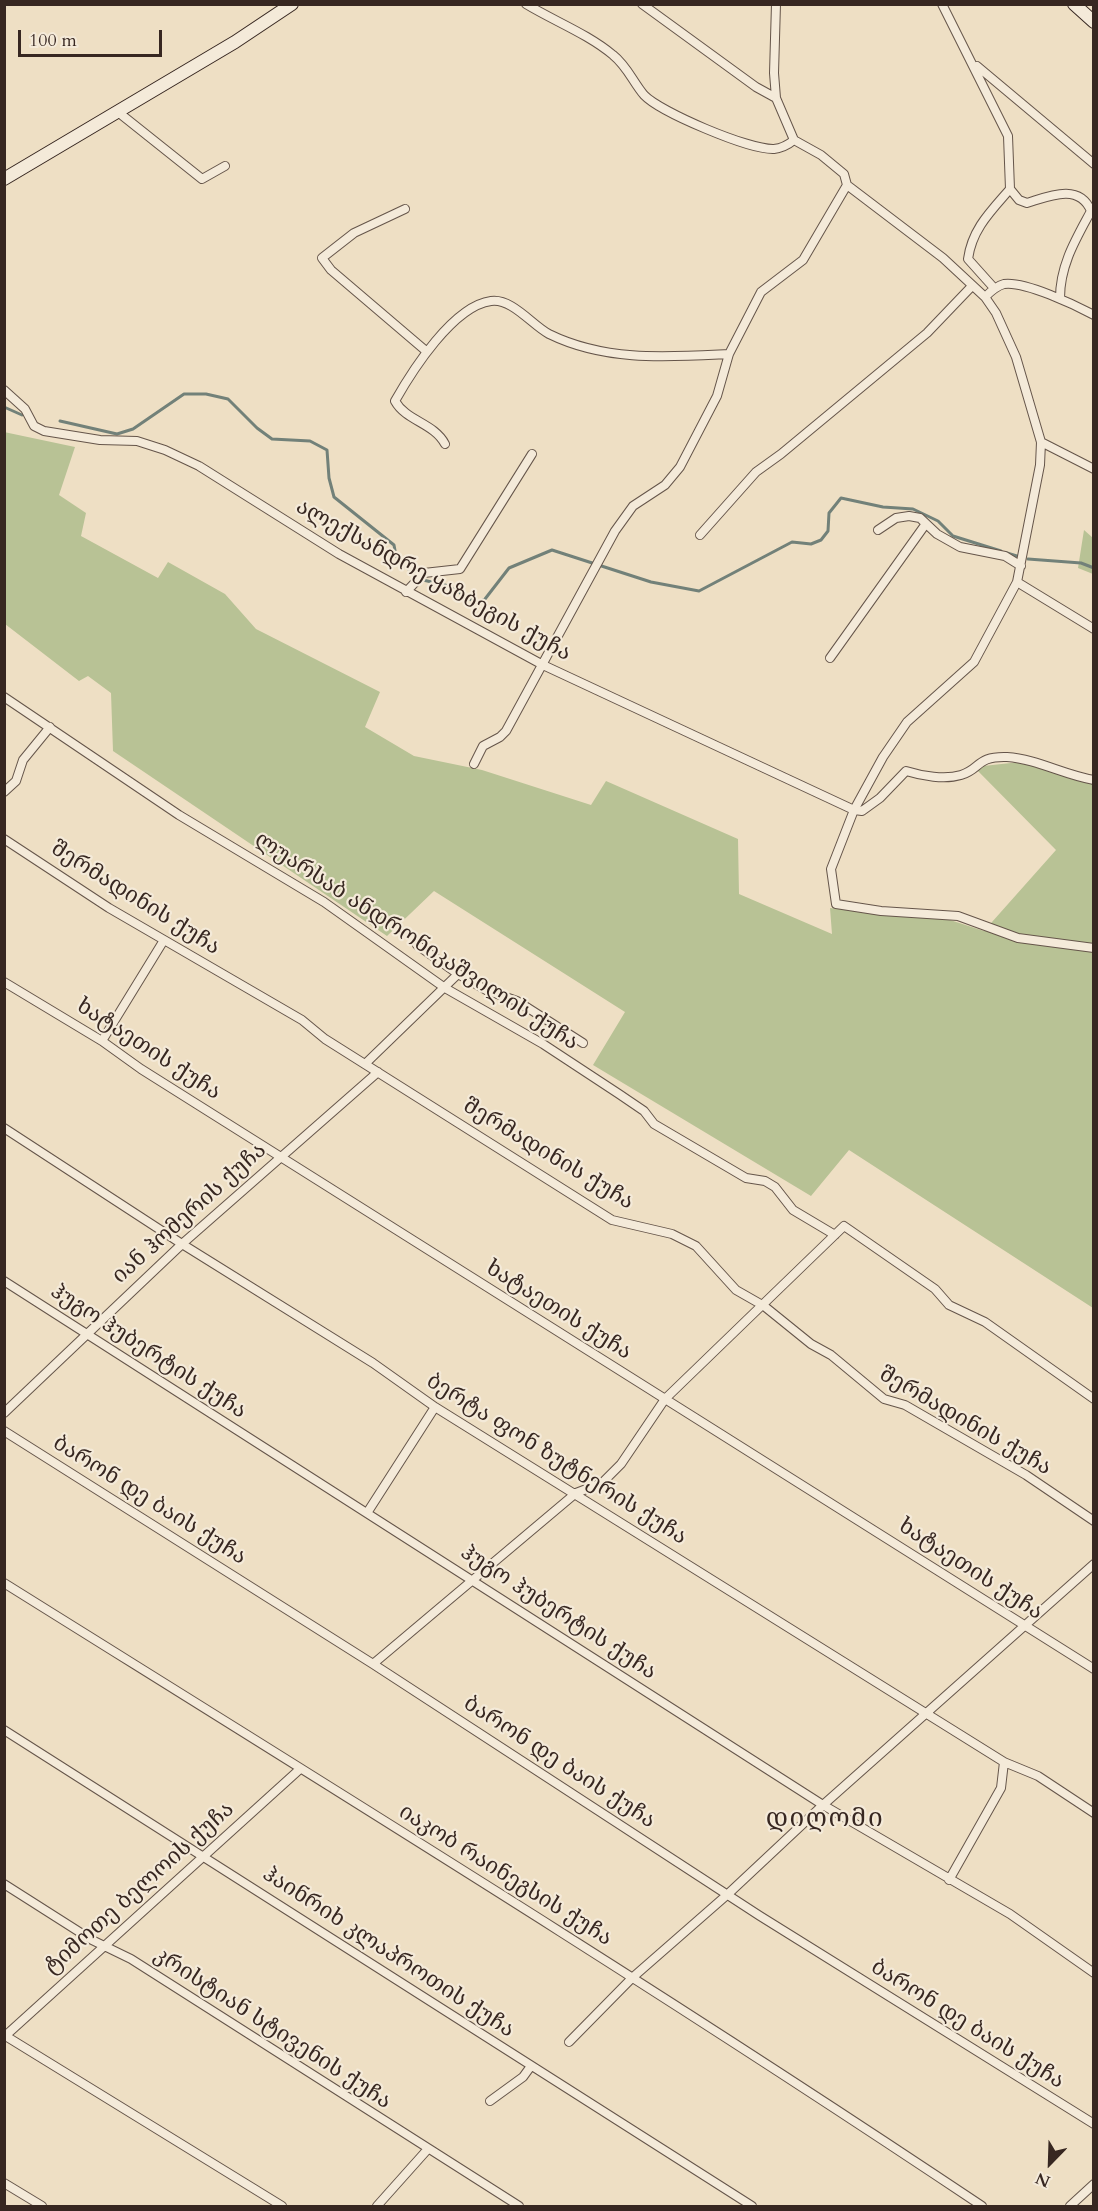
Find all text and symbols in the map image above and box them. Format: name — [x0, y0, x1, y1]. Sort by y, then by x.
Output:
scale bar — [21, 18, 165, 56]
text: 100 m — [29, 28, 77, 53]
street label: ალექსანდრე ყაზბეგის ქუჩა — [291, 494, 575, 668]
street label: ლუარსაბ ანდრონიკაშვილის ქუჩა — [249, 827, 583, 1057]
street label: შერმადინის ქუჩა — [46, 836, 224, 962]
street label: ხატაეთის ქუჩა — [71, 993, 225, 1107]
street label: შერმადინის ქუჩა — [458, 1094, 638, 1216]
street label: იან ჰომერის ქუჩა — [108, 1138, 272, 1290]
street label: ხატაეთის ქუჩა — [480, 1256, 636, 1366]
street label: ჰუგო ჰუბერტის ქუჩა — [45, 1279, 251, 1425]
street label: შერმადინის ქუჩა — [874, 1362, 1056, 1482]
street label: ბერტა ფონ ზუტნერის ქუჩა — [421, 1369, 691, 1551]
street label: ბარონ დე ბაის ქუჩა — [47, 1431, 251, 1571]
street label: ხატაეთის ქუჩა — [893, 1513, 1047, 1627]
street label: ჰუგო ჰუბერტის ქუჩა — [455, 1540, 661, 1686]
street label: ბარონ დე ბაის ქუჩა — [458, 1691, 660, 1835]
street label: ტიმოთე ბელოის ქუჩა — [40, 1797, 240, 1981]
street label: იაკობ რაინეგსის ქუჩა — [393, 1799, 617, 1953]
district label: დიღომი — [766, 1804, 884, 1836]
street label: ჰაინრიხ კლაპროთის ქუჩა — [257, 1862, 519, 2044]
street label: კრისტიან სტივენის ქუჩა — [148, 1942, 396, 2116]
street label: ბარონ დე ბაის ქუჩა — [865, 1955, 1069, 2095]
north arrow — [1020, 2133, 1080, 2193]
text: N — [1032, 2167, 1054, 2192]

